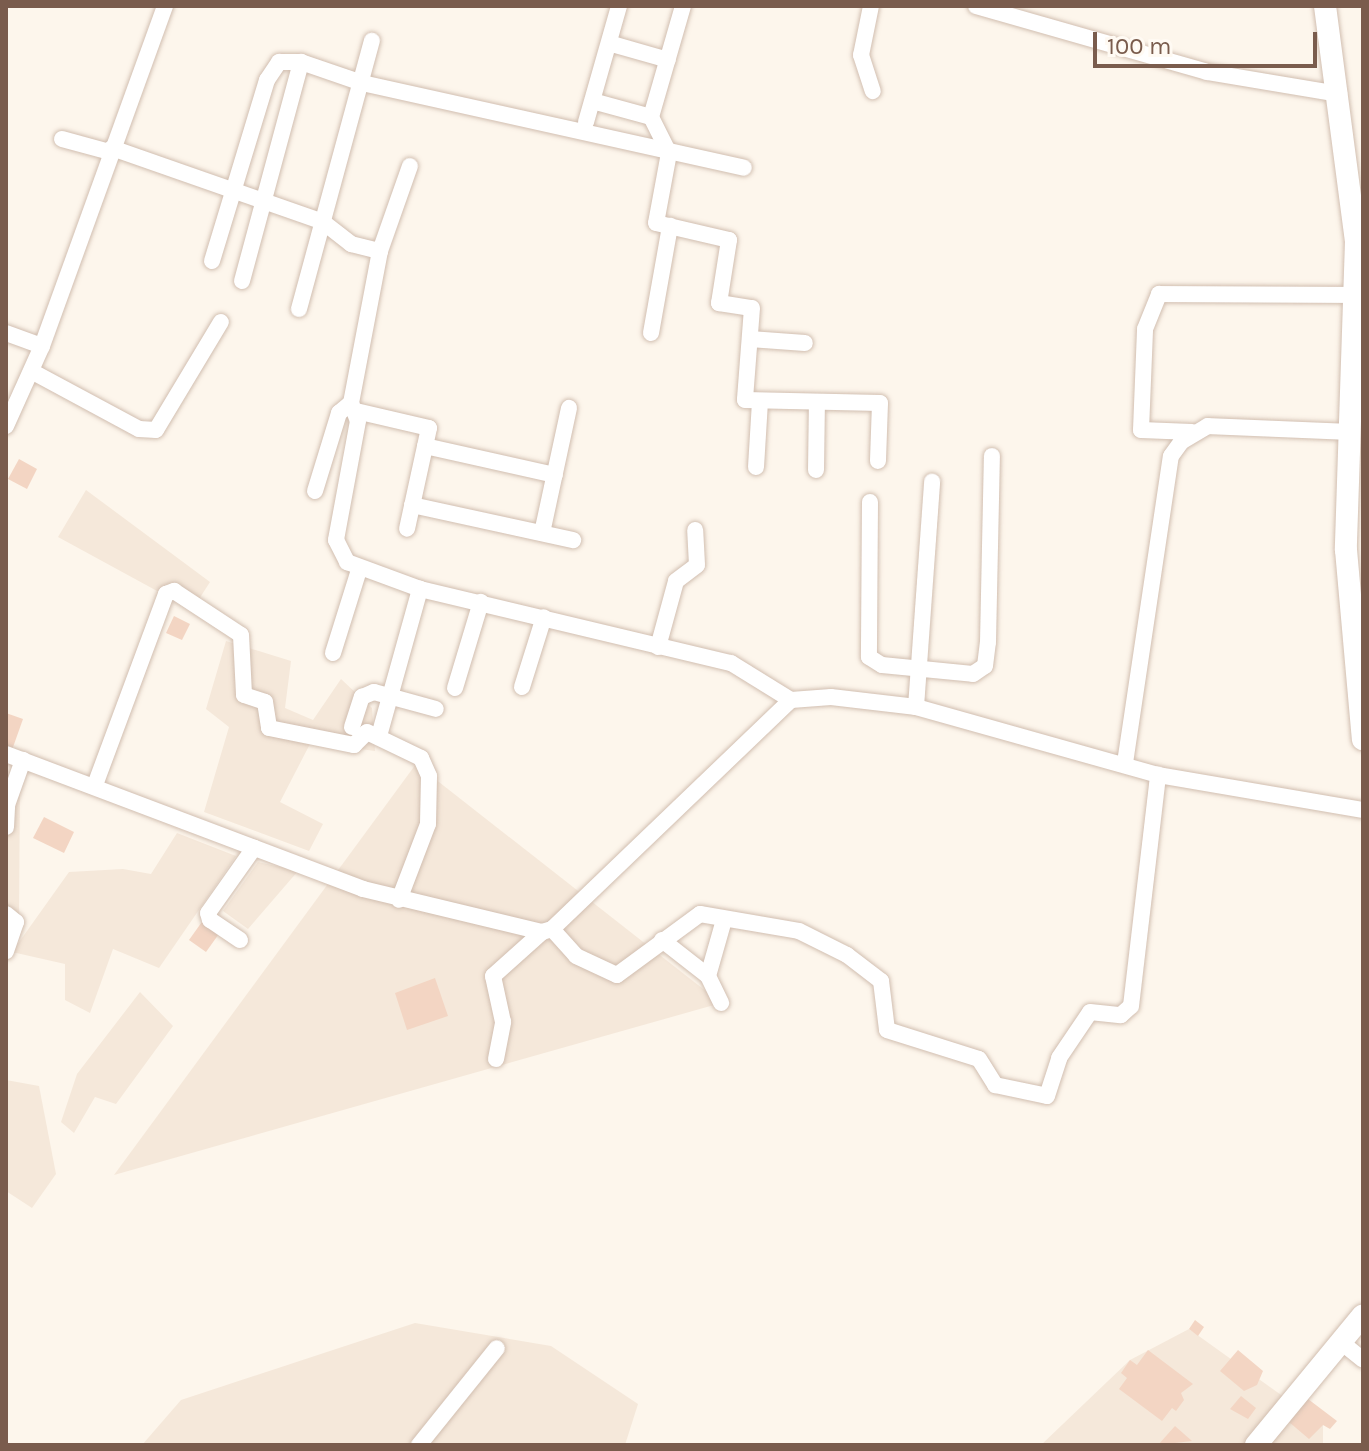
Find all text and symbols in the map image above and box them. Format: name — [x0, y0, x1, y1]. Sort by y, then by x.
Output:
scale bar — [1097, 16, 1321, 66]
text: 100 m — [1107, 32, 1172, 60]

